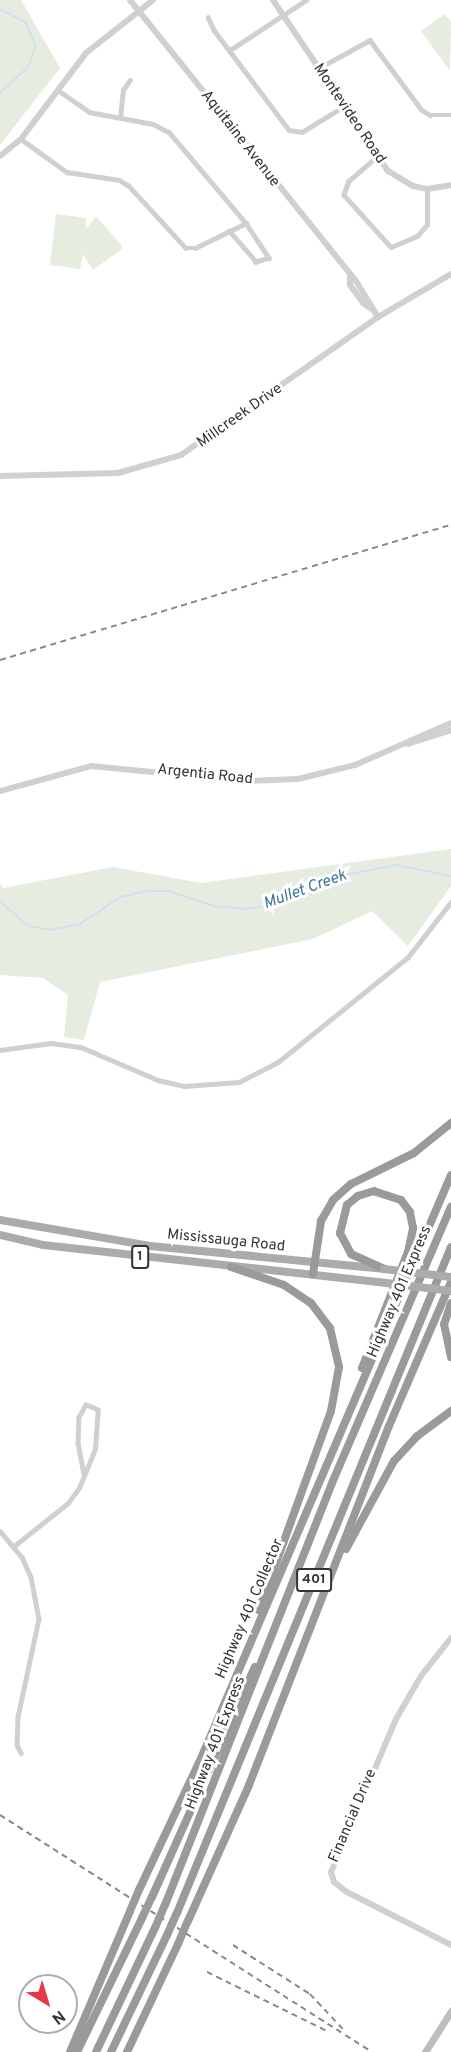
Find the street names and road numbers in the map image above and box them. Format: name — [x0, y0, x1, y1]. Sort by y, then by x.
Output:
street label: Montevideo Road — [309, 61, 389, 167]
street label: Aquitaine Avenue — [196, 87, 284, 191]
street label: Millcreek Drive — [194, 380, 286, 452]
street label: Argentia Road — [156, 761, 254, 789]
street label: Highway 401 Express — [364, 1223, 436, 1361]
street label: Mississauga Road — [166, 1226, 286, 1256]
road number: 1 — [131, 1246, 149, 1268]
street label: Highway 401 Collector — [212, 1536, 288, 1682]
road number: 401 — [296, 1569, 332, 1591]
street label: Highway 401 Express — [182, 1674, 250, 1812]
street label: Financial Drive — [325, 1767, 381, 1865]

